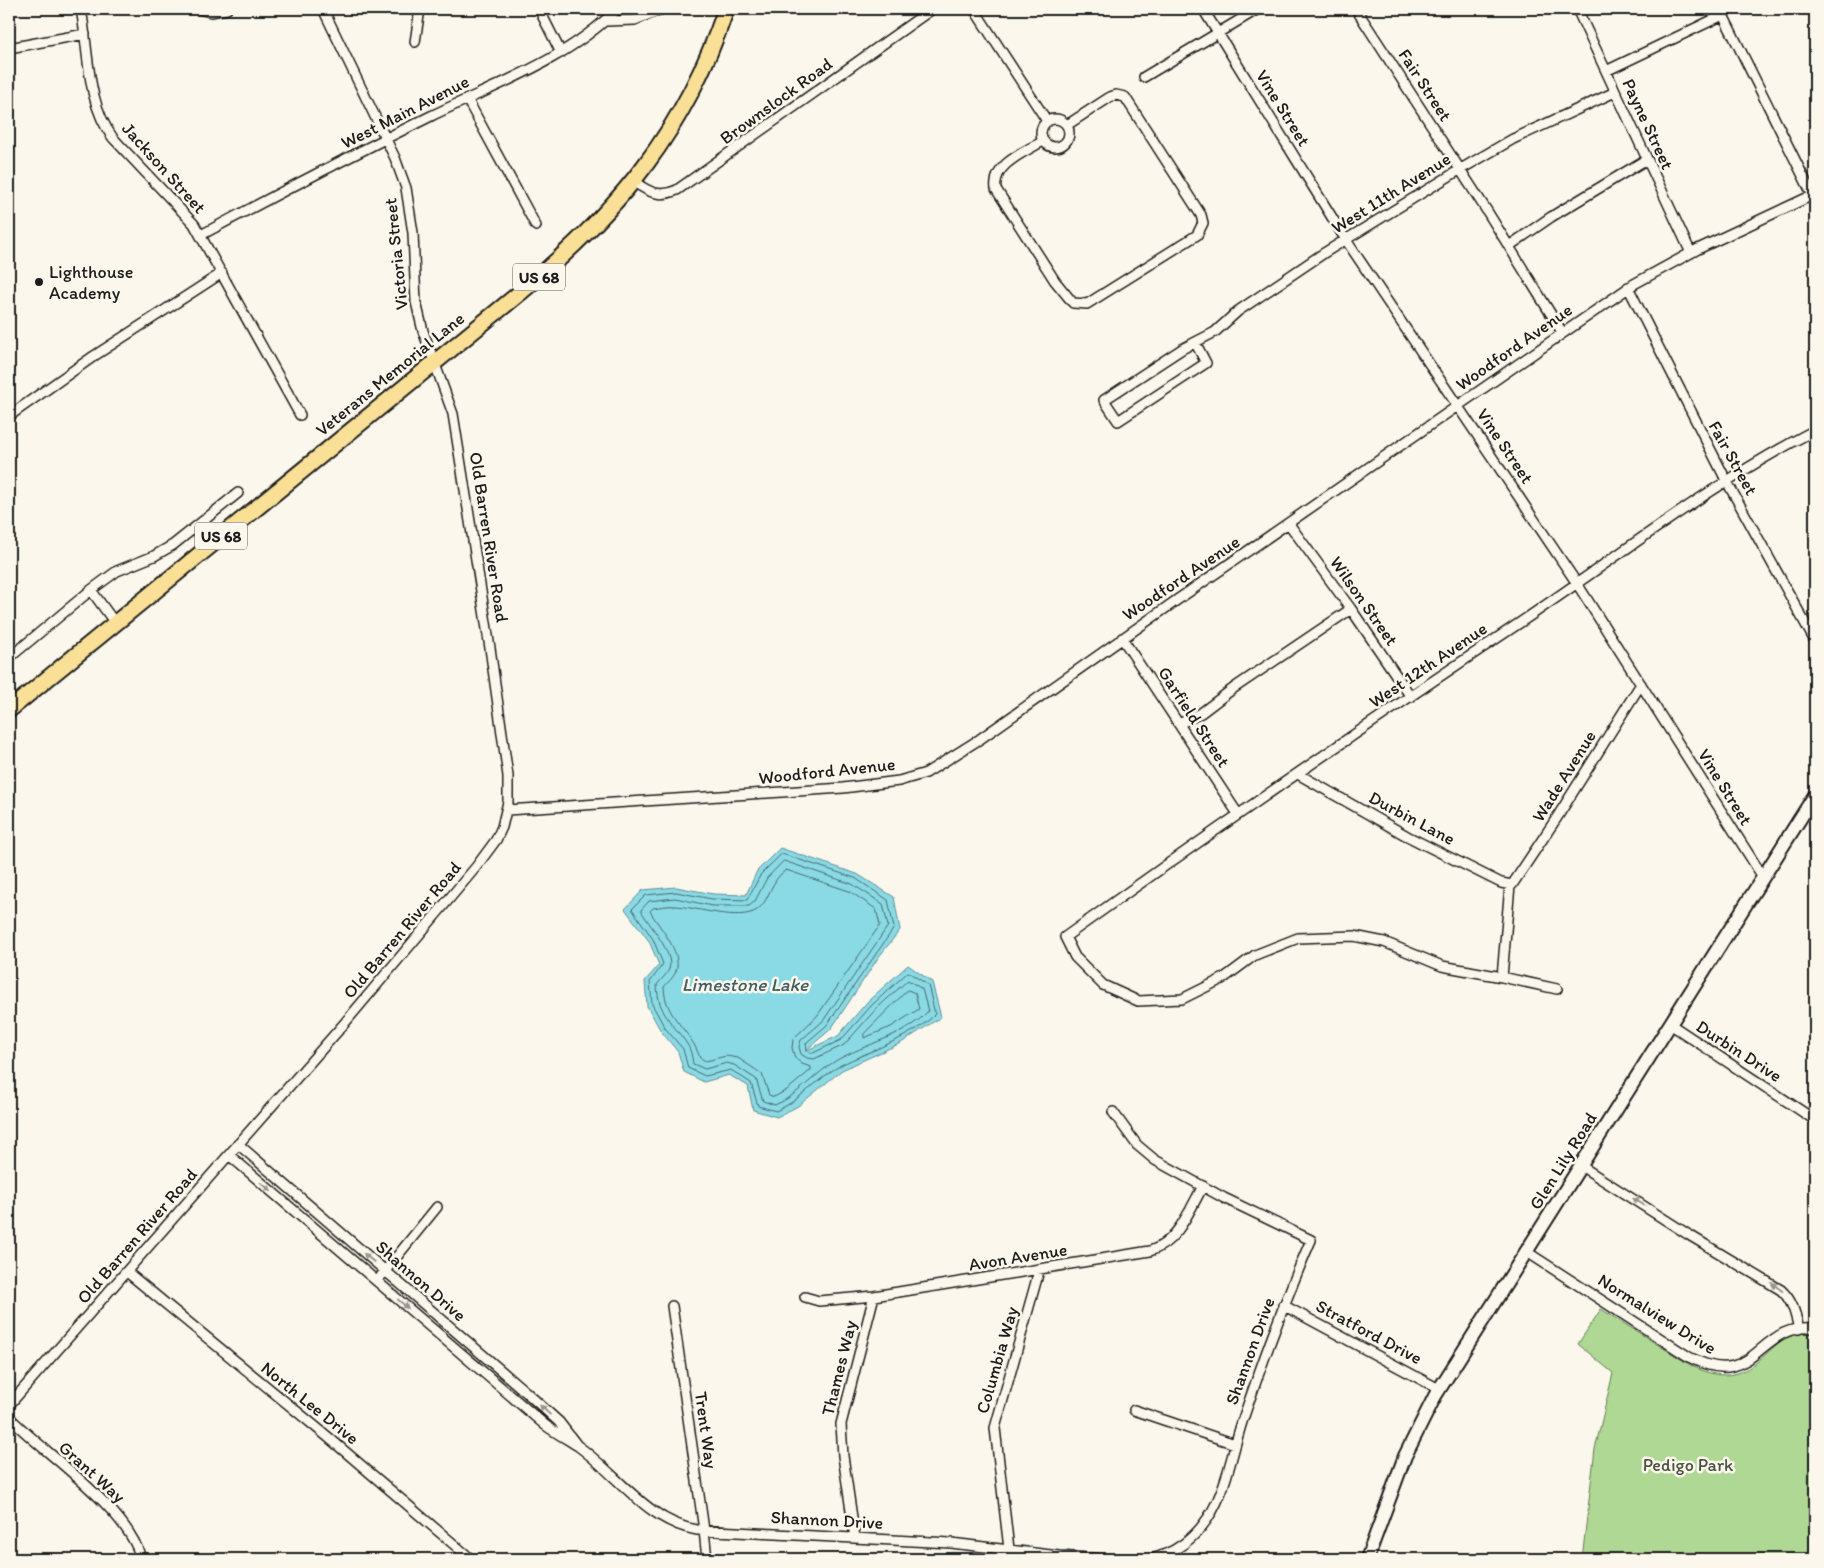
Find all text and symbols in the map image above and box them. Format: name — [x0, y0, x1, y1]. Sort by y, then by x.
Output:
street label: Fair Street — [1393, 45, 1457, 125]
street label: Brownslock Road — [716, 53, 837, 149]
street label: Vine Street — [1251, 66, 1315, 150]
street label: West Main Avenue — [337, 70, 473, 154]
street label: Payne Street — [1617, 75, 1679, 173]
street label: Jackson Street — [117, 118, 211, 218]
street label: West 11th Avenue — [1327, 148, 1455, 238]
street label: Victoria Street — [379, 197, 413, 311]
place label: Lighthouse Academy — [49, 261, 133, 304]
road number: US 68 — [513, 264, 565, 290]
marker: Lighthouse Academy — [33, 276, 45, 288]
street label: Woodford Avenue — [1451, 299, 1577, 395]
street label: Veterans Memorial Lane — [311, 307, 469, 441]
street label: Vine Street — [1472, 404, 1538, 488]
street label: Fair Street — [1704, 417, 1763, 499]
street label: Old Barren River Road — [465, 450, 513, 624]
road number: US 68 — [195, 522, 247, 550]
street label: Woodford Avenue — [1118, 530, 1244, 626]
street label: Wilson Street — [1325, 552, 1403, 650]
street label: West 12th Avenue — [1365, 617, 1491, 713]
street label: Garfield Street — [1153, 663, 1235, 772]
street label: Wade Avenue — [1527, 726, 1601, 826]
street label: Vine Street — [1693, 745, 1757, 829]
street label: Woodford Avenue — [758, 753, 896, 789]
street label: Durbin Lane — [1365, 786, 1459, 850]
street label: Old Barren River Road — [338, 857, 466, 1003]
water label: Limestone Lake — [682, 973, 809, 996]
street label: Durbin Drive — [1692, 1015, 1786, 1087]
street label: Glen Lily Road — [1524, 1108, 1602, 1214]
street label: Old Barren River Road — [72, 1164, 202, 1308]
one-way arrow — [259, 1181, 271, 1193]
one-way arrow — [1632, 1198, 1645, 1207]
street label: Shannon Drive — [371, 1236, 471, 1326]
street label: Avon Avenue — [967, 1238, 1069, 1276]
one-way arrow — [364, 1252, 376, 1264]
street label: Normalview Drive — [1594, 1269, 1720, 1359]
one-way arrow — [1771, 1282, 1784, 1293]
street label: Shannon Drive — [1220, 1294, 1280, 1408]
street label: Stratford Drive — [1312, 1295, 1426, 1369]
one-way arrow — [396, 1298, 408, 1310]
street label: Columbia Way — [971, 1303, 1023, 1416]
street label: Thames Way — [817, 1317, 862, 1418]
street label: North Lee Drive — [257, 1357, 363, 1449]
street label: Trent Way — [690, 1390, 722, 1471]
one-way arrow — [540, 1404, 552, 1416]
street label: Grant Way — [54, 1436, 130, 1508]
park label: Pedigo Park — [1643, 1454, 1734, 1476]
street label: Shannon Drive — [770, 1506, 884, 1534]

